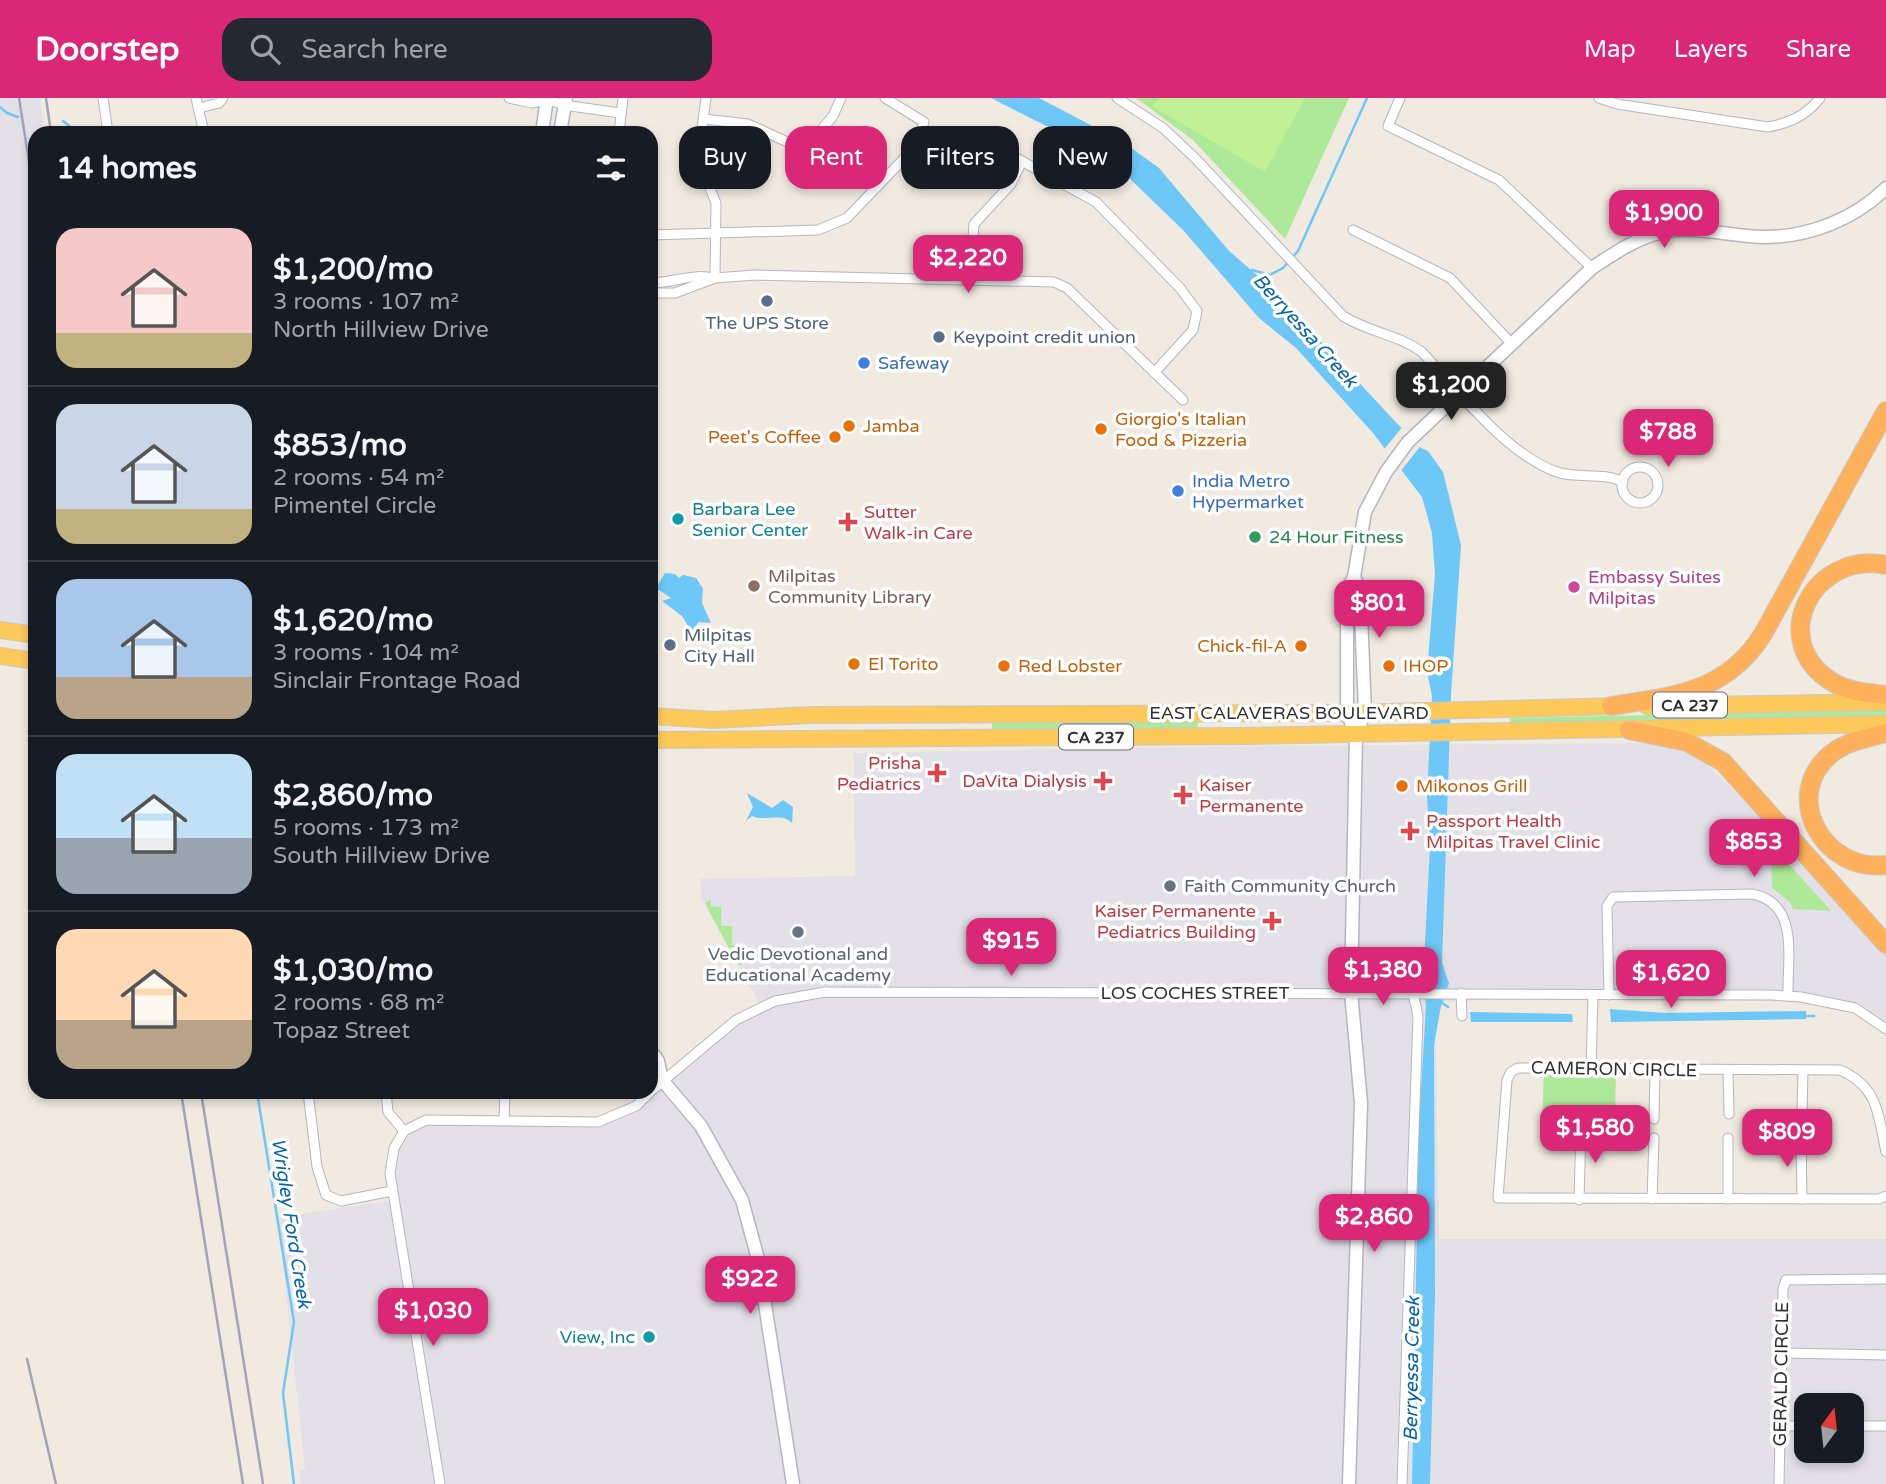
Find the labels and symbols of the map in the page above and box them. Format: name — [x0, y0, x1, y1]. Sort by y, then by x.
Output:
pin: $1,900 — [1607, 190, 1721, 250]
pin: $2,220 — [911, 236, 1025, 295]
water label: Berryessa Creek — [1249, 269, 1363, 393]
marker: The UPS Store — [759, 293, 775, 309]
place label: The UPS Store — [705, 312, 829, 334]
place label: Keypoint credit union — [953, 326, 1136, 348]
marker: Keypoint credit union — [931, 329, 947, 345]
place label: Safeway — [878, 352, 950, 374]
marker: Safeway — [856, 355, 872, 371]
pin: $1,200 — [1394, 362, 1508, 422]
place label: Giorgio's Italian Food & Pizzeria — [1115, 408, 1247, 451]
pin: $788 — [1627, 410, 1709, 469]
place label: Jamba — [863, 415, 920, 437]
marker: Jamba — [841, 418, 857, 434]
marker: Giorgio's Italian Food & Pizzeria — [1093, 421, 1109, 437]
place label: Peet's Coffee — [708, 426, 821, 448]
marker: Peet's Coffee — [827, 429, 843, 445]
place label: India Metro Hypermarket — [1192, 470, 1304, 513]
marker: India Metro Hypermarket — [1170, 483, 1186, 499]
place label: Barbara Lee Senior Center — [692, 498, 808, 541]
place label: Sutter Walk-in Care — [864, 501, 973, 544]
marker: Barbara Lee Senior Center — [670, 511, 686, 527]
marker: Sutter Walk-in Care — [838, 512, 858, 532]
place label: 24 Hour Fitness — [1269, 526, 1404, 548]
marker: 24 Hour Fitness — [1247, 529, 1263, 545]
place label: Milpitas Community Library — [768, 565, 932, 608]
place label: Embassy Suites Milpitas — [1588, 566, 1721, 609]
marker: Milpitas Community Library — [746, 578, 762, 594]
marker: Embassy Suites Milpitas — [1566, 579, 1582, 595]
pin: $801 — [1338, 580, 1420, 640]
place label: Milpitas City Hall — [684, 624, 755, 667]
place label: Chick-fil-A — [1197, 635, 1287, 657]
marker: Milpitas City Hall — [662, 637, 678, 653]
marker: Chick-fil-A — [1293, 638, 1309, 654]
place label: El Torito — [868, 653, 939, 675]
place label: Red Lobster — [1018, 655, 1122, 677]
place label: IHOP — [1403, 655, 1448, 677]
marker: El Torito — [846, 656, 862, 672]
marker: Red Lobster — [996, 658, 1012, 674]
marker: IHOP — [1381, 658, 1397, 674]
road number: CA 237 — [1653, 692, 1727, 718]
street label: EAST CALAVERAS BOULEVARD — [1149, 702, 1429, 724]
road number: CA 237 — [1059, 724, 1133, 750]
place label: Prisha Pediatrics — [837, 752, 921, 795]
marker: Prisha Pediatrics — [927, 763, 947, 783]
place label: DaVita Dialysis — [962, 770, 1087, 792]
marker: DaVita Dialysis — [1093, 771, 1113, 791]
place label: Kaiser Permanente — [1199, 774, 1303, 817]
place label: Mikonos Grill — [1416, 775, 1527, 797]
marker: Mikonos Grill — [1394, 778, 1410, 794]
marker: Kaiser Permanente — [1173, 785, 1193, 805]
place label: Passport Health Milpitas Travel Clinic — [1426, 810, 1600, 853]
pin: $853 — [1713, 820, 1795, 879]
marker: Passport Health Milpitas Travel Clinic — [1400, 821, 1420, 841]
place label: Faith Community Church — [1184, 875, 1396, 897]
marker: Faith Community Church — [1162, 878, 1178, 894]
place label: Kaiser Permanente Pediatrics Building — [1095, 900, 1256, 943]
marker: Kaiser Permanente Pediatrics Building — [1262, 911, 1282, 931]
pin: $915 — [970, 918, 1052, 978]
marker: Vedic Devotional and Educational Academy — [790, 924, 806, 940]
place label: Vedic Devotional and Educational Academy — [705, 943, 891, 986]
pin: $1,380 — [1326, 948, 1440, 1007]
pin: $1,620 — [1614, 950, 1728, 1010]
street label: LOS COCHES STREET — [1101, 982, 1290, 1004]
street label: CAMERON CIRCLE — [1531, 1057, 1697, 1081]
pin: $1,580 — [1538, 1105, 1652, 1165]
pin: $809 — [1746, 1110, 1828, 1169]
water label: Wrigley Ford Creek — [267, 1137, 316, 1311]
pin: $2,860 — [1317, 1194, 1431, 1254]
pin: $922 — [709, 1256, 791, 1316]
pin: $1,030 — [376, 1288, 490, 1348]
water label: Berryessa Creek — [1400, 1295, 1424, 1442]
street label: GERALD CIRCLE — [1769, 1301, 1793, 1447]
place label: View, Inc — [560, 1326, 635, 1348]
marker: View, Inc — [641, 1329, 657, 1345]
north arrow — [1794, 1393, 1864, 1463]

